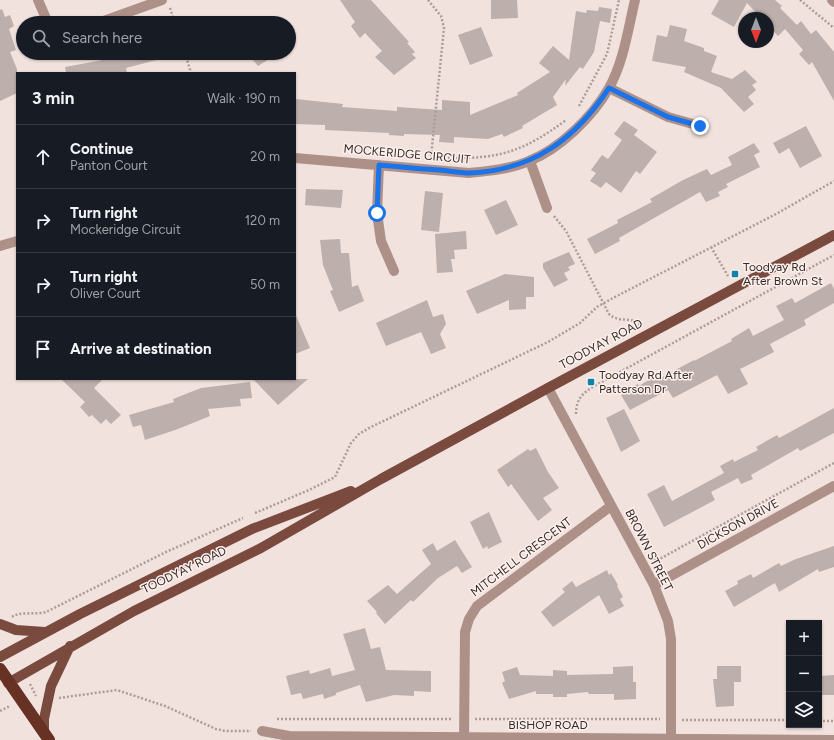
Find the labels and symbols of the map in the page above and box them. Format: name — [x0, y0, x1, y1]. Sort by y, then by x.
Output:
north arrow — [738, 12, 774, 48]
route end — [691, 117, 709, 135]
street label: MOCKERIDGE CIRCUIT — [343, 141, 471, 167]
route start — [368, 204, 386, 222]
place label: Toodyay Rd After Brown St — [743, 260, 823, 288]
marker: Toodyay Rd After Brown St — [730, 269, 740, 279]
street label: TOODYAY ROAD — [557, 316, 645, 372]
place label: Toodyay Rd After Patterson Dr — [599, 368, 693, 396]
marker: Toodyay Rd After Patterson Dr — [586, 377, 596, 387]
street label: DICKSON DRIVE — [695, 496, 781, 552]
street label: BROWN STREET — [622, 507, 676, 594]
street label: MITCHELL CRESCENT — [468, 514, 574, 599]
street label: TOODYAY ROAD — [140, 544, 228, 596]
street label: BISHOP ROAD — [508, 718, 588, 732]

